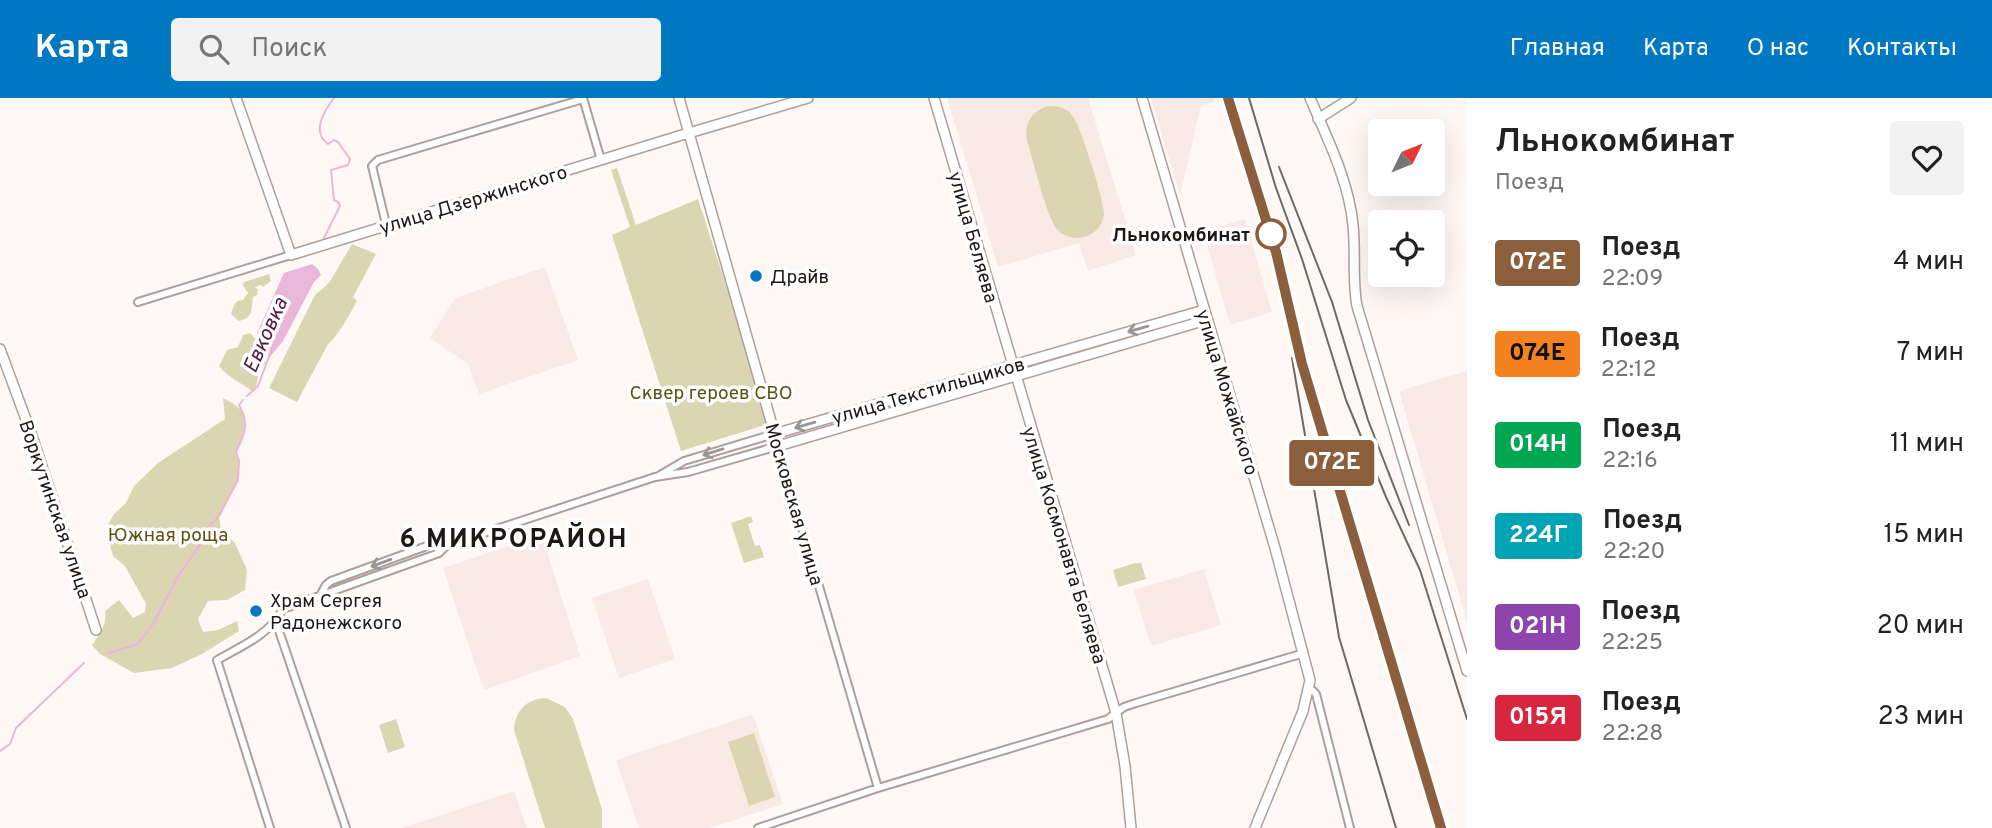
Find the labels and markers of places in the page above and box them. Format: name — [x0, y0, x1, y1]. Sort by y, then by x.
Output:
marker: Льнокомбинат — [1256, 219, 1286, 249]
place label: Льнокомбинат — [1112, 224, 1250, 248]
place label: Драйв — [770, 266, 829, 290]
marker: Драйв — [748, 268, 764, 284]
place label: Храм Сергея Радонежского — [270, 590, 402, 636]
marker: Храм Сергея Радонежского — [248, 603, 264, 619]

